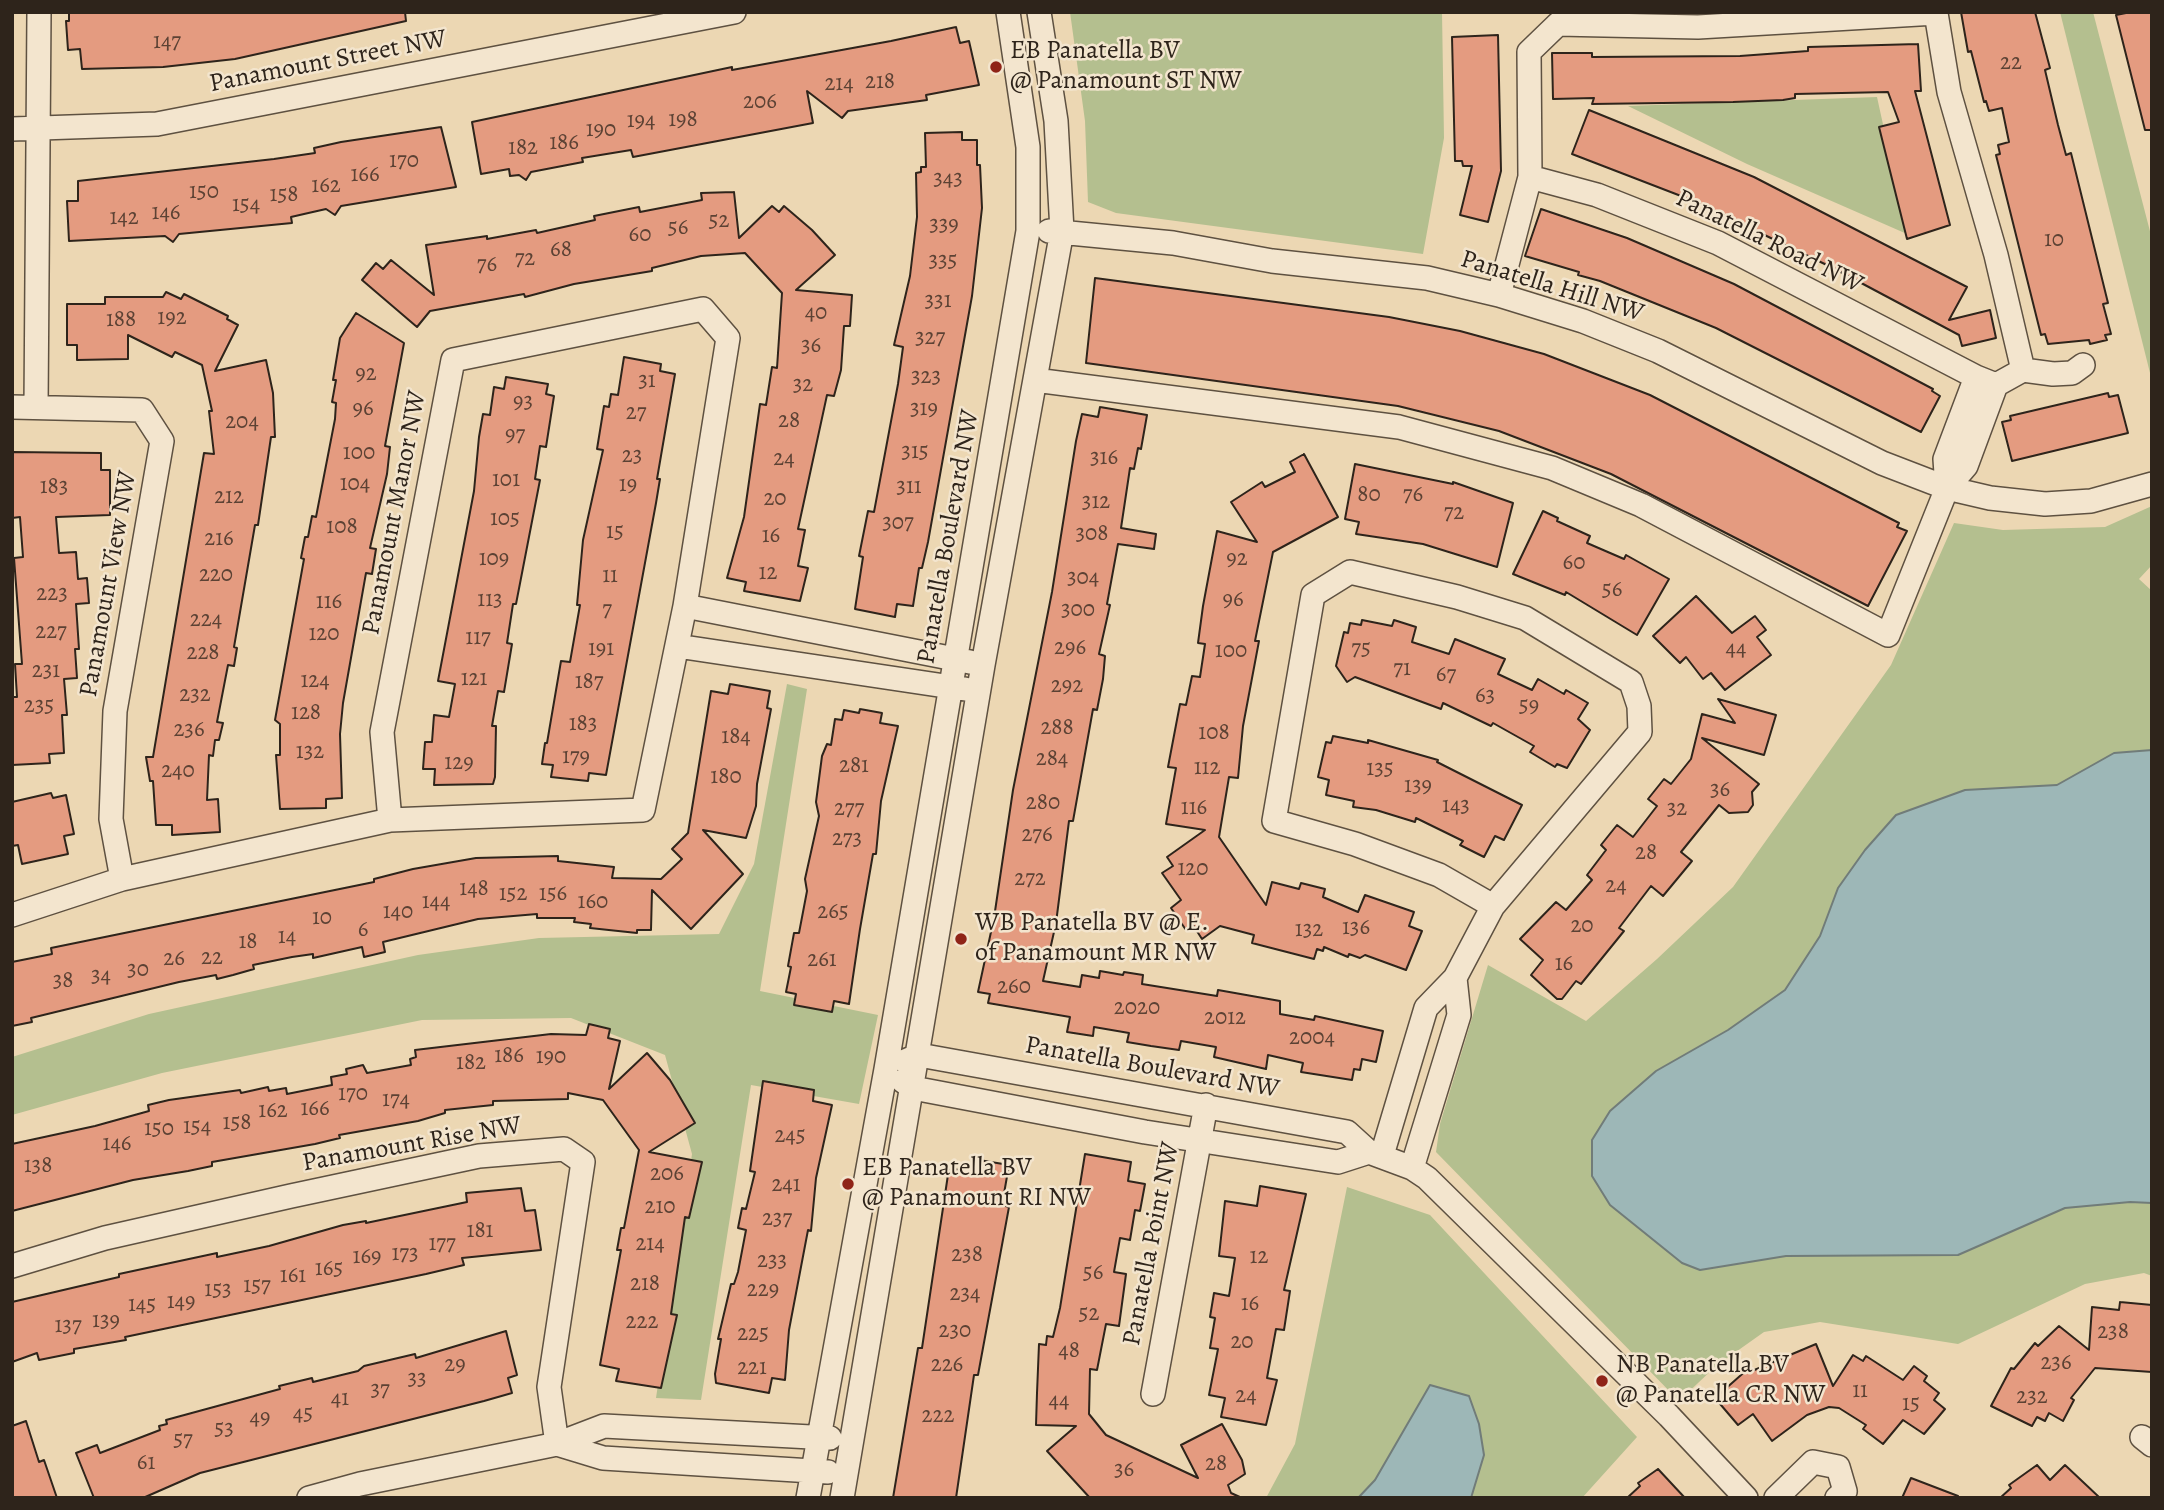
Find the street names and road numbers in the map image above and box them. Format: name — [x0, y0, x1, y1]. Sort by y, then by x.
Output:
street label: Panamount Street NW — [207, 24, 449, 100]
street label: Panatella Road NW — [1670, 183, 1868, 301]
street label: Panatella Hill NW — [1457, 244, 1647, 330]
street label: Panamount Manor NW — [356, 388, 434, 638]
street label: Panatella Boulevard NW — [911, 407, 987, 667]
street label: Panamount View NW — [74, 468, 144, 700]
street label: Panatella Boulevard NW — [1022, 1030, 1282, 1106]
street label: Panamount Rise NW — [300, 1110, 524, 1180]
street label: Panatella Point NW — [1117, 1140, 1187, 1348]

